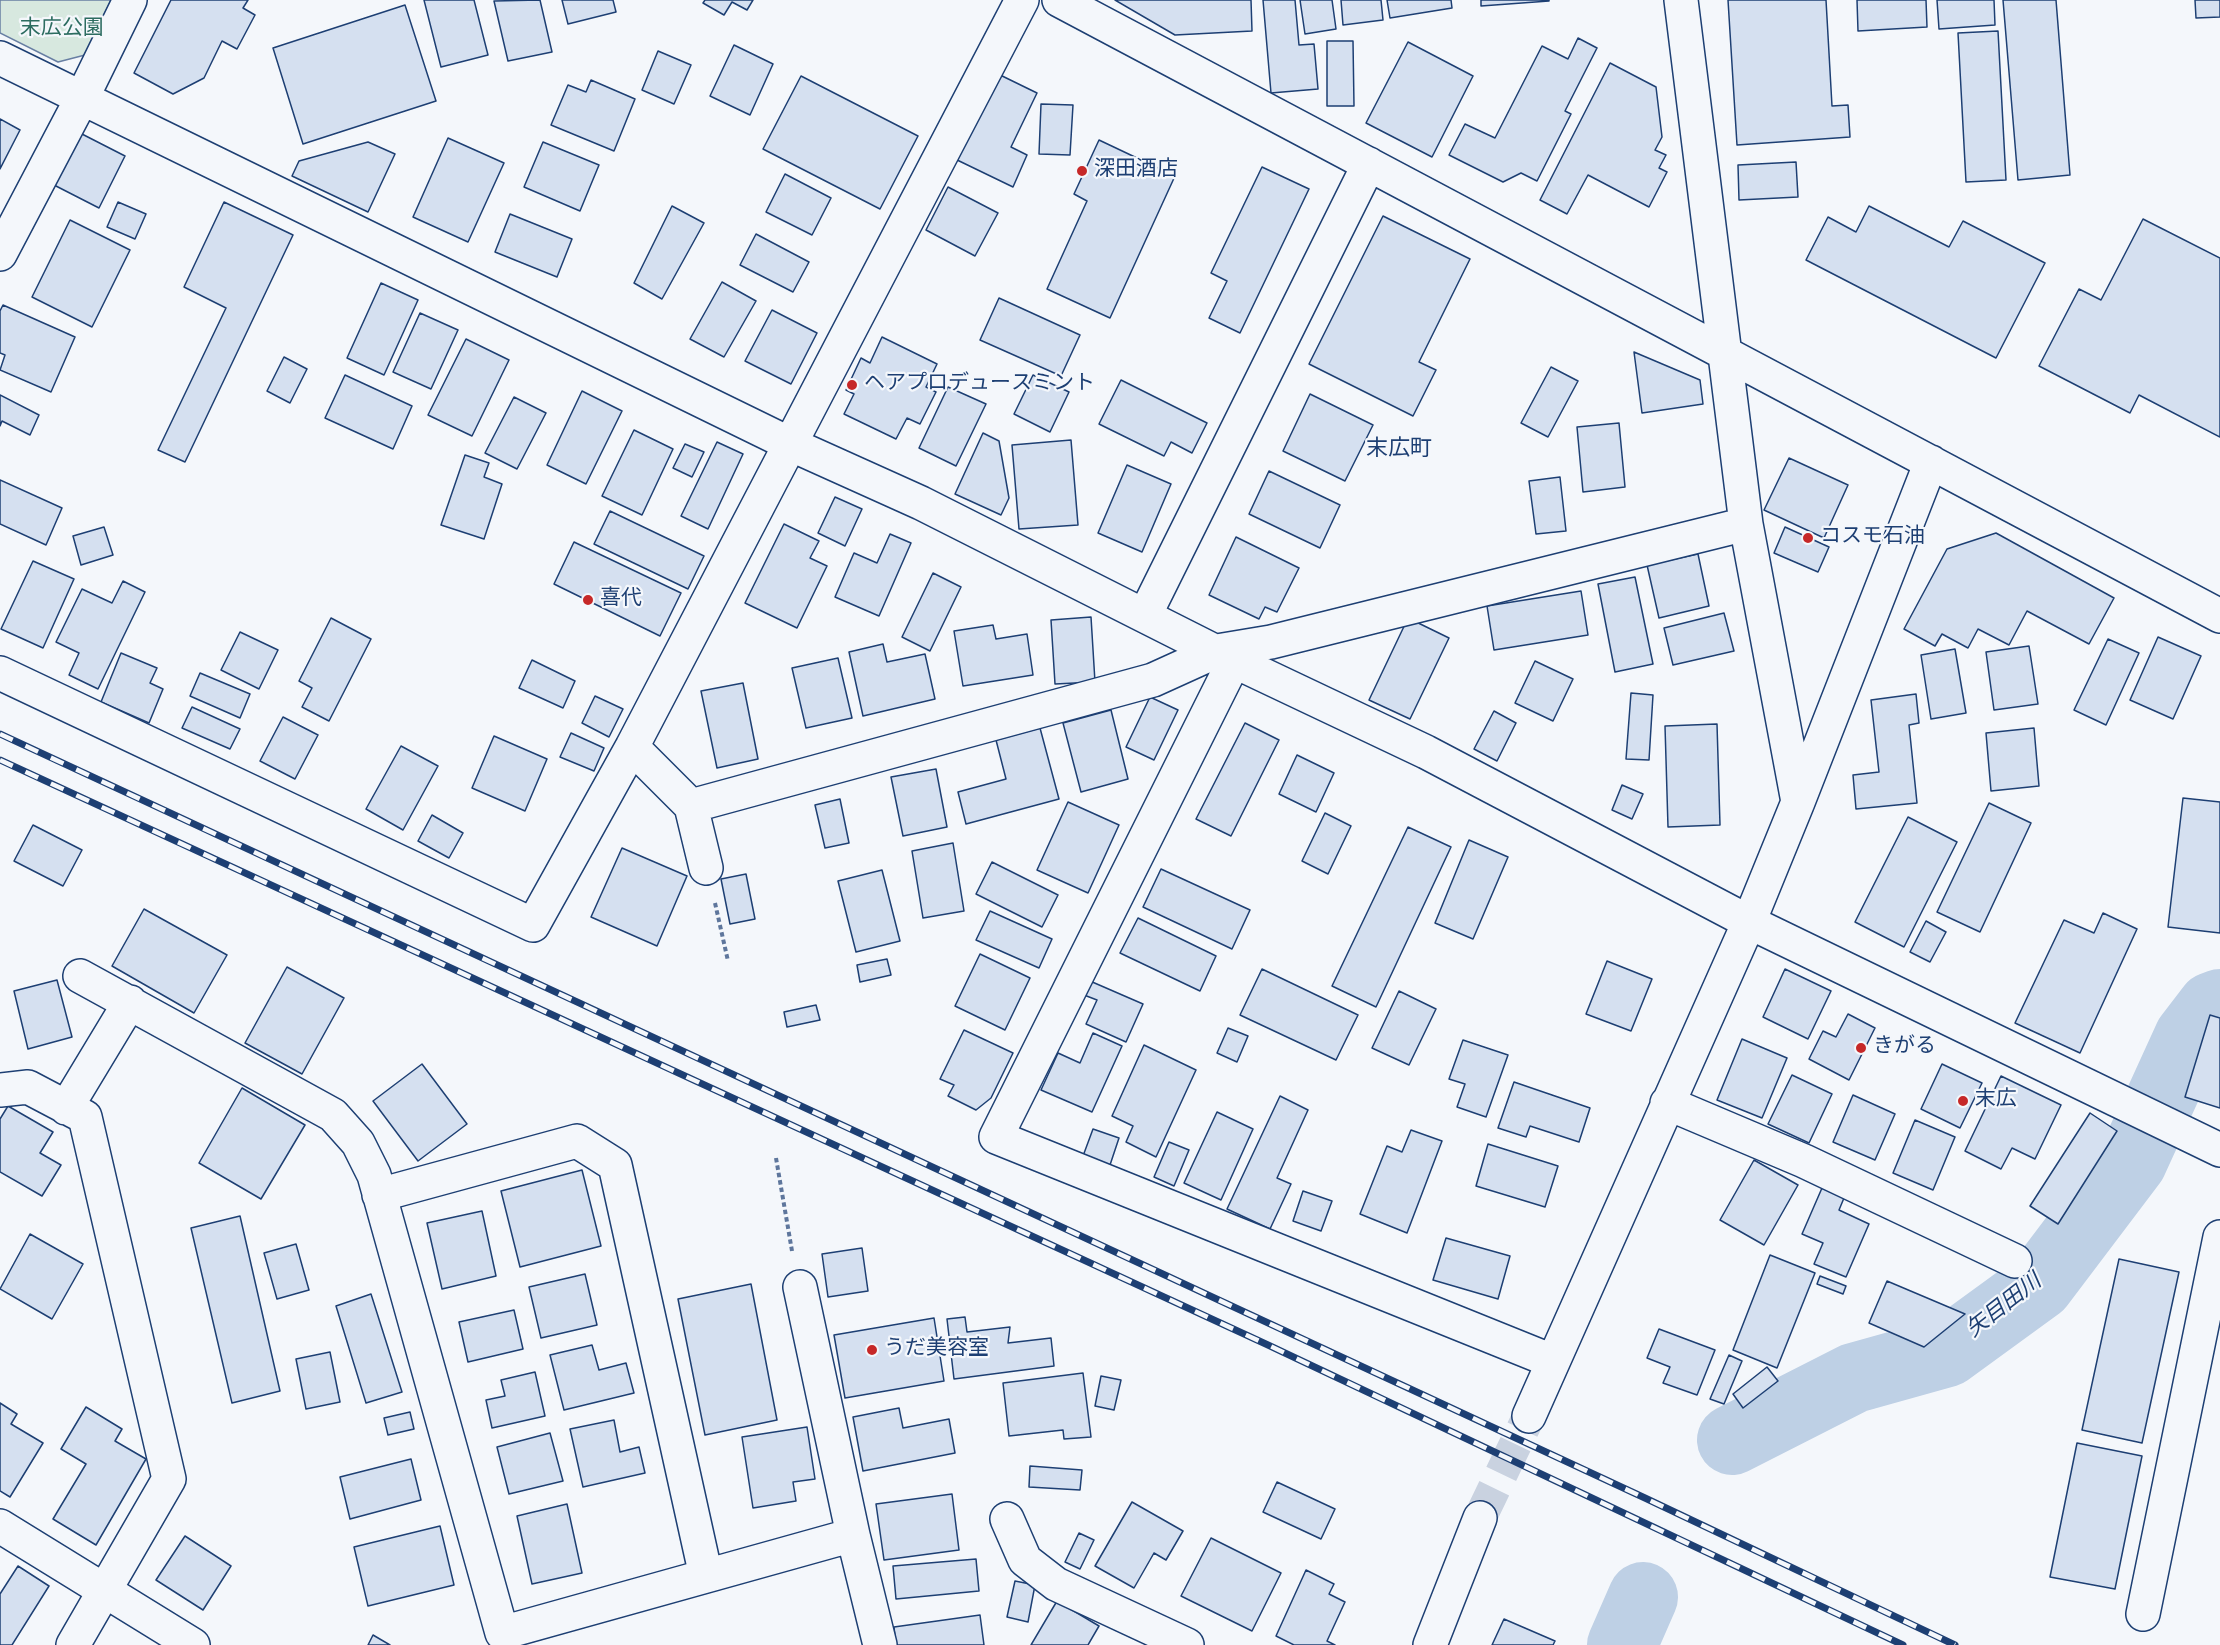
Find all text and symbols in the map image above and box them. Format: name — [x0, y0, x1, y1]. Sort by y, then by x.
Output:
park label: 末広公園 — [20, 17, 104, 43]
place label: 深田酒店 — [1094, 158, 1178, 184]
marker: 深田酒店 — [1075, 164, 1089, 178]
place label: ヘアプロデュースミント — [864, 372, 1095, 398]
marker: ヘアプロデュースミント — [845, 378, 859, 392]
district label: 末広町 — [1366, 438, 1432, 464]
place label: コスモ石油 — [1820, 525, 1925, 551]
marker: コスモ石油 — [1801, 531, 1815, 545]
place label: 喜代 — [600, 587, 642, 613]
marker: 喜代 — [581, 593, 595, 607]
place label: きがる — [1873, 1035, 1936, 1061]
marker: きがる — [1854, 1041, 1868, 1055]
place label: 末広 — [1975, 1088, 2017, 1114]
marker: 末広 — [1956, 1094, 1970, 1108]
water label: 矢目田川 — [1962, 1270, 2048, 1344]
place label: うだ美容室 — [884, 1337, 989, 1363]
marker: うだ美容室 — [865, 1343, 879, 1357]

